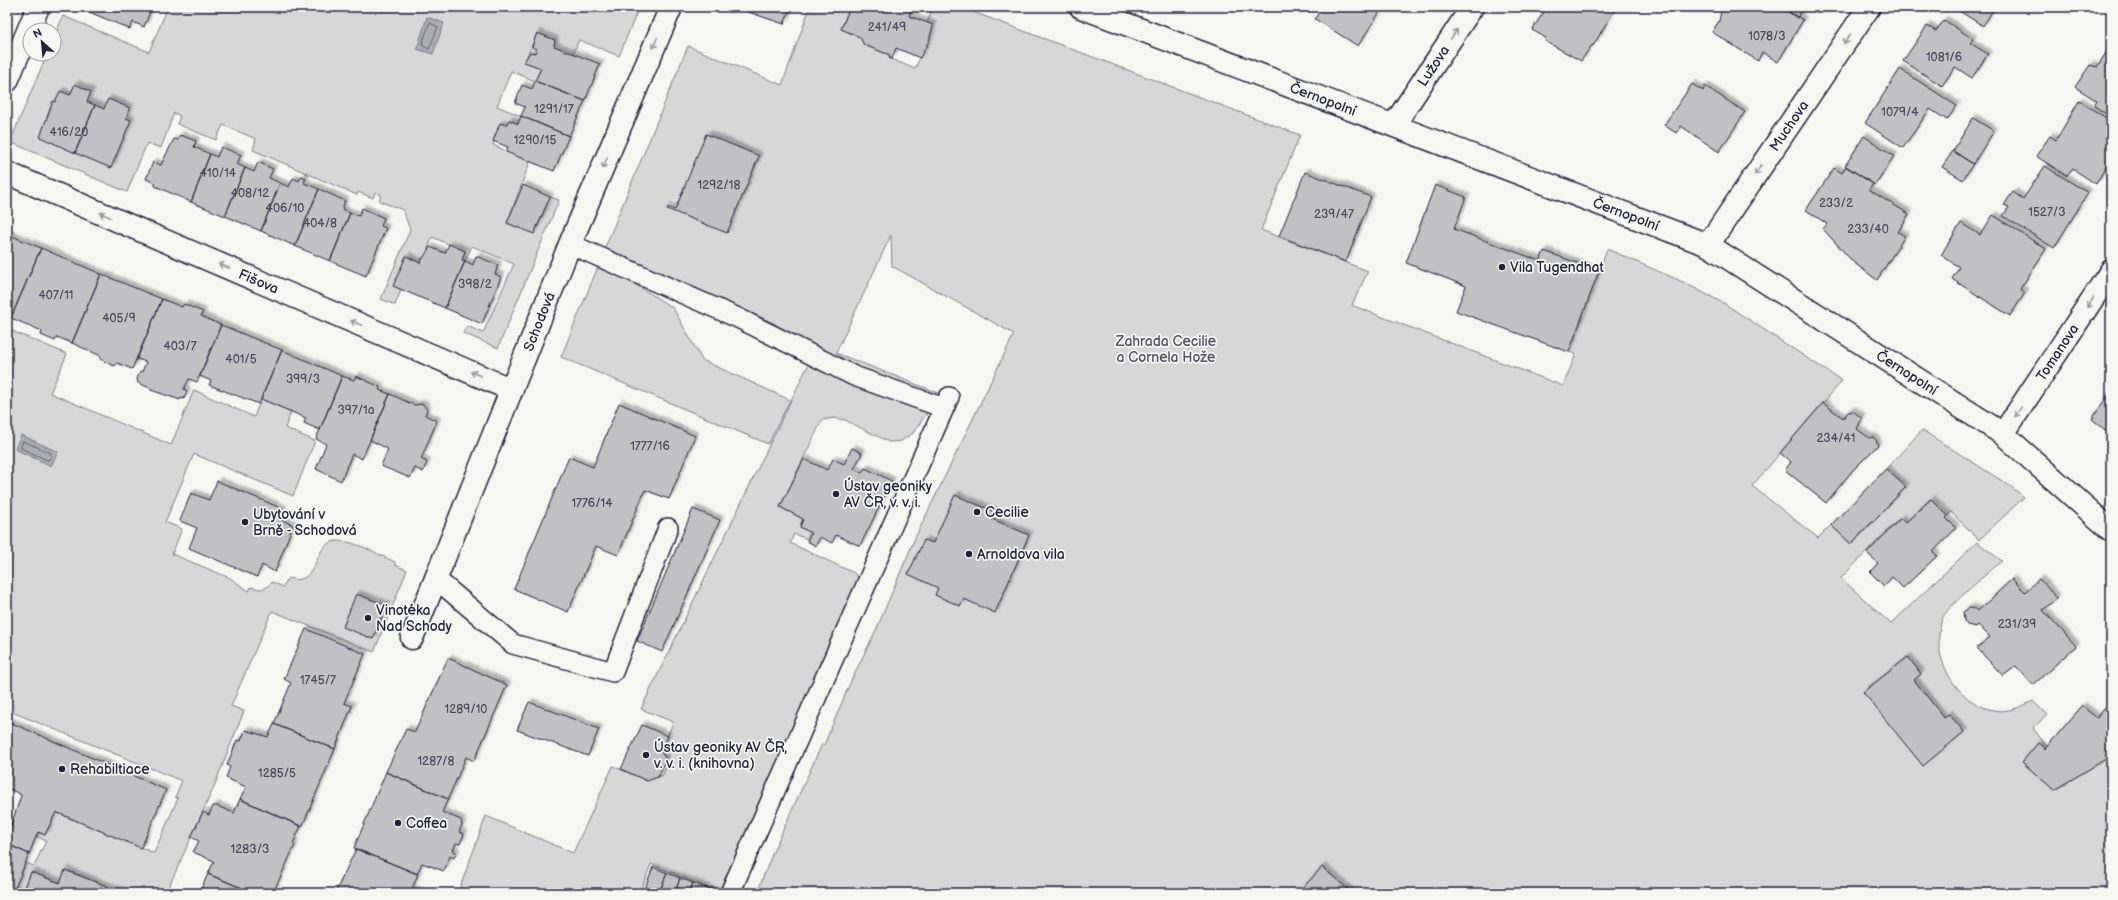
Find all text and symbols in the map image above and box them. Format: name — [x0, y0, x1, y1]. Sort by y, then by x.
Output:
house number: 241/49 — [868, 20, 906, 35]
north arrow — [22, 22, 62, 62]
text: N — [31, 26, 44, 41]
one-way arrow — [1450, 29, 1458, 40]
house number: 1078/3 — [1748, 29, 1786, 44]
one-way arrow — [1843, 34, 1851, 45]
one-way arrow — [651, 36, 659, 48]
street label: Lužova — [1414, 42, 1453, 90]
house number: 1081/6 — [1926, 50, 1962, 65]
street label: Černopolní — [1287, 78, 1359, 120]
street label: Muchova — [1766, 97, 1812, 155]
house number: 1291/17 — [534, 102, 574, 117]
house number: 1079/4 — [1881, 105, 1919, 120]
house number: 416/20 — [50, 125, 88, 140]
house number: 1290/15 — [514, 133, 556, 148]
one-way arrow — [601, 156, 608, 168]
one-way arrow — [1754, 164, 1762, 175]
house number: 410/14 — [200, 166, 237, 181]
house number: 1292/18 — [698, 178, 740, 193]
house number: 408/12 — [231, 186, 269, 201]
street label: Černopolní — [1590, 193, 1662, 235]
house number: 233/2 — [1819, 196, 1853, 211]
house number: 406/10 — [266, 201, 304, 216]
house number: 1527/3 — [2028, 205, 2066, 220]
house number: 239/47 — [1314, 207, 1354, 222]
one-way arrow — [99, 210, 111, 218]
house number: 404/8 — [303, 216, 337, 231]
house number: 233/40 — [1847, 222, 1889, 237]
place label: Vila Tugendhat — [1510, 259, 1604, 276]
one-way arrow — [219, 262, 231, 269]
marker: Vila Tugendhat — [1497, 262, 1507, 272]
street label: Fišova — [236, 266, 281, 298]
house number: 398/2 — [458, 277, 492, 292]
house number: 407/11 — [39, 288, 73, 303]
street label: Schodová — [520, 290, 559, 354]
one-way arrow — [2085, 297, 2093, 309]
house number: 405/9 — [102, 311, 136, 326]
one-way arrow — [351, 318, 363, 326]
street label: Tomanova — [2033, 321, 2083, 384]
park label: Zahrada Cecilie a Cornela Hože — [1115, 333, 1216, 366]
house number: 403/7 — [163, 339, 197, 354]
street label: Černopolní — [1873, 346, 1941, 399]
house number: 401/5 — [225, 352, 257, 367]
one-way arrow — [470, 370, 482, 377]
house number: 399/3 — [286, 372, 320, 387]
house number: 397/1a — [337, 403, 375, 418]
one-way arrow — [2014, 406, 2022, 417]
house number: 234/41 — [1817, 431, 1855, 446]
house number: 1777/16 — [630, 439, 670, 454]
place label: Ústav geoniky AV ČR, v. v. i. — [844, 477, 933, 511]
marker: Ústav geoniky AV ČR, v. v. i. — [831, 489, 841, 499]
house number: 1776/14 — [571, 496, 613, 511]
place label: Cecilie — [985, 504, 1029, 521]
place label: Ubytování v Brně - Schodová — [253, 506, 357, 539]
marker: Cecilie — [972, 507, 982, 517]
marker: Ubytování v Brně - Schodová — [240, 517, 250, 527]
place label: Arnoldova vila — [977, 546, 1065, 563]
marker: Arnoldova vila — [964, 549, 974, 559]
place label: Vinotéka Nad Schody — [376, 602, 453, 635]
marker: Vinotéka Nad Schody — [363, 613, 373, 623]
house number: 231/39 — [1998, 617, 2036, 632]
house number: 1745/7 — [300, 673, 336, 688]
house number: 1289/10 — [445, 702, 487, 717]
place label: Ústav geoniky AV ČR, v. v. i. (knihovna) — [653, 738, 787, 772]
marker: Ústav geoniky AV ČR, v. v. i. (knihovna) — [641, 750, 651, 760]
house number: 1287/8 — [417, 754, 455, 769]
place label: Rehabiltiace — [70, 761, 149, 778]
marker: Rehabiltiace — [57, 764, 67, 774]
house number: 1285/5 — [258, 766, 296, 781]
place label: Coffea — [406, 815, 447, 832]
marker: Coffea — [393, 818, 403, 828]
house number: 1283/3 — [231, 842, 269, 857]

